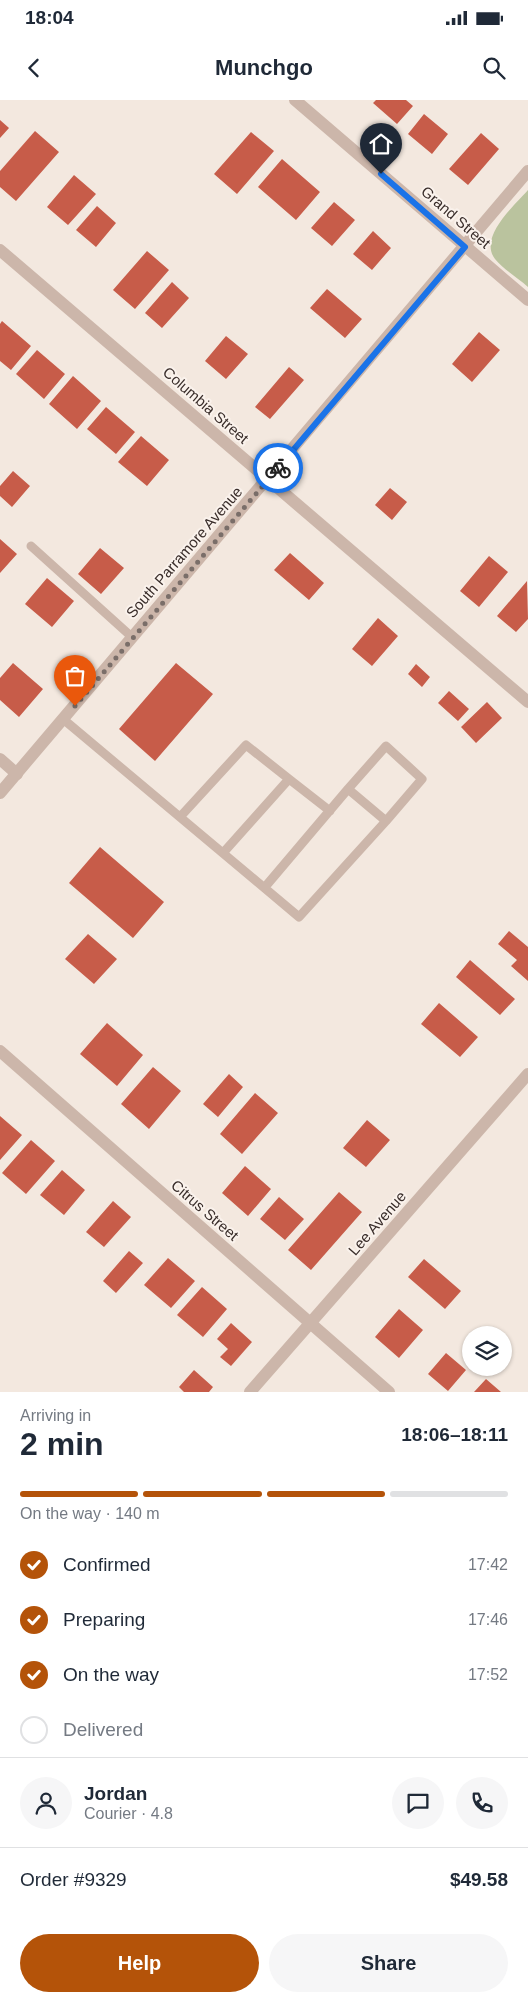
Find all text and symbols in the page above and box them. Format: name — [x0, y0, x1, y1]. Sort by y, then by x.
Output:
text: 18:04 — [25, 7, 74, 28]
icon: back — [20, 54, 48, 82]
icon: search — [480, 54, 508, 82]
text: Munchgo — [215, 55, 313, 80]
pin — [360, 123, 402, 174]
icon: home — [367, 130, 395, 158]
street label: Grand Street — [418, 182, 495, 252]
street label: Columbia Street — [160, 363, 253, 447]
courier — [253, 443, 303, 493]
icon: bike — [264, 454, 292, 482]
street label: South Parramore Avenue — [122, 483, 246, 621]
pin — [54, 655, 96, 706]
icon: bag — [61, 662, 89, 690]
street label: Citrus Street — [168, 1176, 243, 1244]
street label: Lee Avenue — [345, 1188, 409, 1258]
map controls — [462, 1326, 512, 1376]
button: layers — [462, 1326, 512, 1376]
text: Arriving in — [20, 1407, 91, 1424]
text: 18:06–18:11 — [401, 1424, 508, 1445]
text: 2 min — [20, 1426, 104, 1462]
text: On the way · 140 m — [20, 1505, 160, 1522]
icon: check — [20, 1551, 48, 1579]
text: Confirmed — [63, 1554, 151, 1575]
text: 17:42 — [468, 1556, 508, 1573]
icon: check — [20, 1606, 48, 1634]
text: Preparing — [63, 1609, 145, 1630]
text: 17:46 — [468, 1611, 508, 1628]
icon: check — [20, 1661, 48, 1689]
text: On the way — [63, 1664, 159, 1685]
text: 17:52 — [468, 1666, 508, 1683]
text: Delivered — [63, 1719, 143, 1740]
button: person — [20, 1777, 72, 1829]
button: chat — [392, 1777, 444, 1829]
button: phone — [456, 1777, 508, 1829]
text: Jordan — [84, 1783, 147, 1804]
text: Courier · 4.8 — [84, 1805, 173, 1822]
text: Order #9329 — [20, 1869, 127, 1890]
text: $49.58 — [450, 1869, 508, 1890]
button: Help — [20, 1934, 259, 1992]
button: Share — [269, 1934, 508, 1992]

